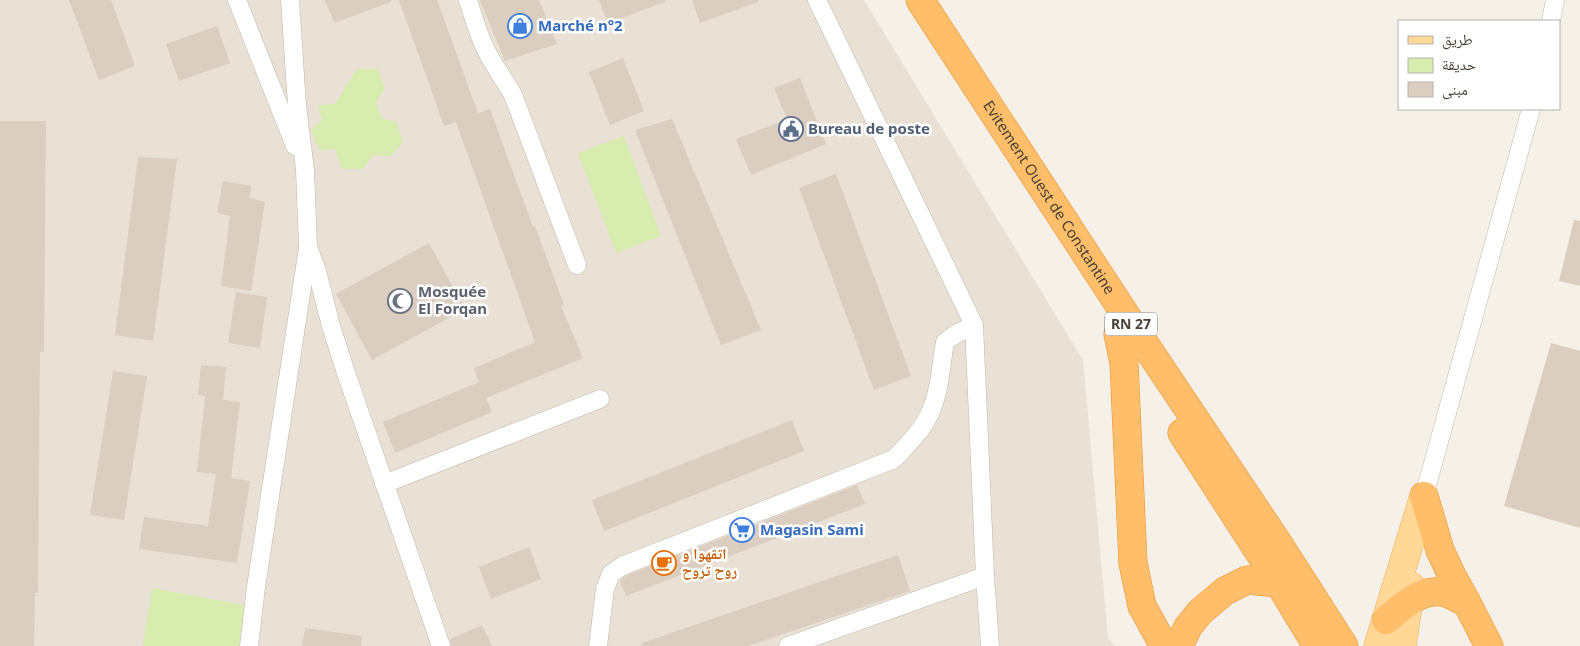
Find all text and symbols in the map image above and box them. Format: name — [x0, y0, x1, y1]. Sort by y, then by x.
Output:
shop icon: Marché n°2 — [507, 13, 533, 39]
place label: Marché n°2 — [538, 15, 623, 35]
legend — [1398, 20, 1560, 110]
text: طريق — [1442, 29, 1473, 50]
text: حديقة — [1442, 54, 1477, 74]
text: مبنى — [1442, 79, 1468, 100]
street label: Evitement Ouest de Constantine — [979, 96, 1120, 298]
public building icon: Bureau de poste — [778, 116, 804, 142]
place label: Bureau de poste — [808, 118, 930, 138]
place label: Mosquée El Forqan — [418, 281, 487, 318]
mosque icon: Mosquée El Forqan — [387, 288, 413, 314]
road number: RN 27 — [1105, 312, 1157, 336]
supermarket icon: Magasin Sami — [729, 517, 755, 543]
place label: Magasin Sami — [760, 519, 864, 539]
place label: اتقهوا و روح تروح — [682, 543, 738, 580]
cafe icon: اتقهوا و روح تروح — [651, 550, 677, 576]

